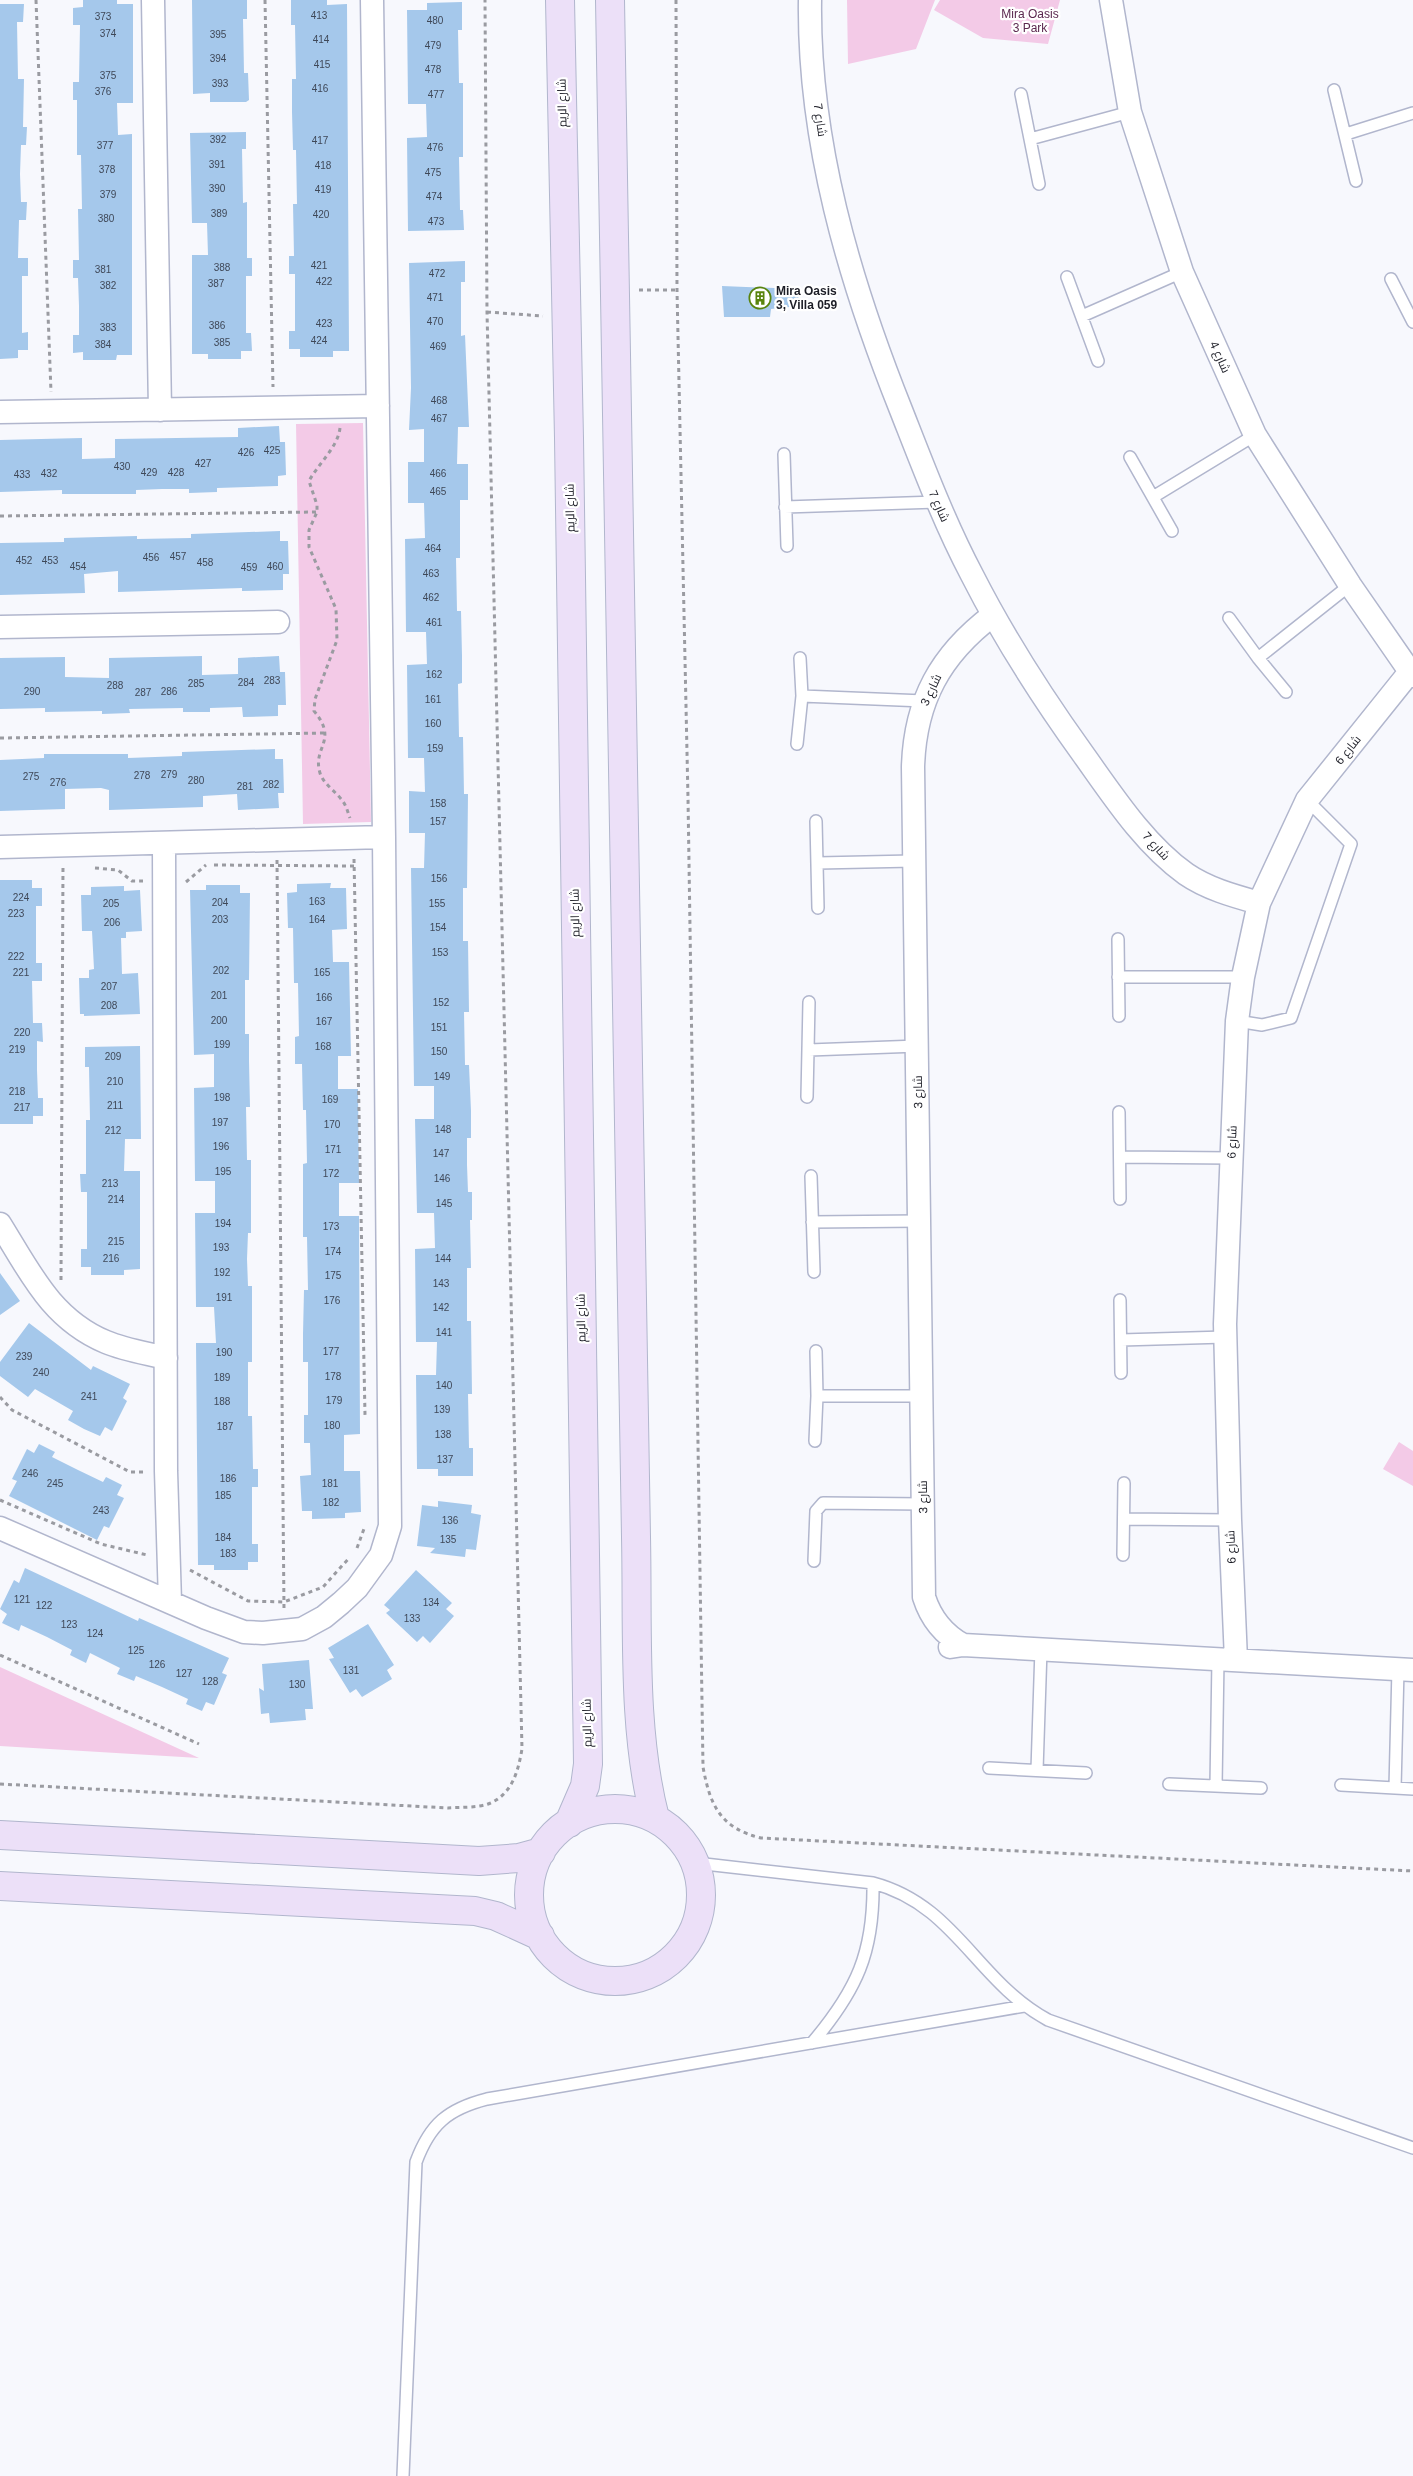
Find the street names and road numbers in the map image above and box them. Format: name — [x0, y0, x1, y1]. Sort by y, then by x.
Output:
street label: شارع الريم — [555, 78, 570, 128]
street label: شارع 7 — [810, 103, 829, 138]
street label: شارع 4 — [1206, 339, 1233, 376]
street label: شارع الريم — [563, 483, 578, 533]
street label: شارع 7 — [925, 488, 952, 525]
street label: شارع 3 — [918, 672, 945, 708]
street label: شارع 6 — [1332, 733, 1365, 768]
street label: شارع 7 — [1139, 829, 1173, 864]
street label: شارع الريم — [568, 888, 583, 938]
street label: شارع 3 — [911, 1075, 926, 1109]
street label: شارع 6 — [1224, 1125, 1241, 1159]
street label: شارع الريم — [574, 1293, 589, 1343]
street label: شارع 3 — [916, 1480, 931, 1514]
street label: شارع 6 — [1223, 1530, 1240, 1564]
street label: شارع الريم — [580, 1698, 595, 1748]

